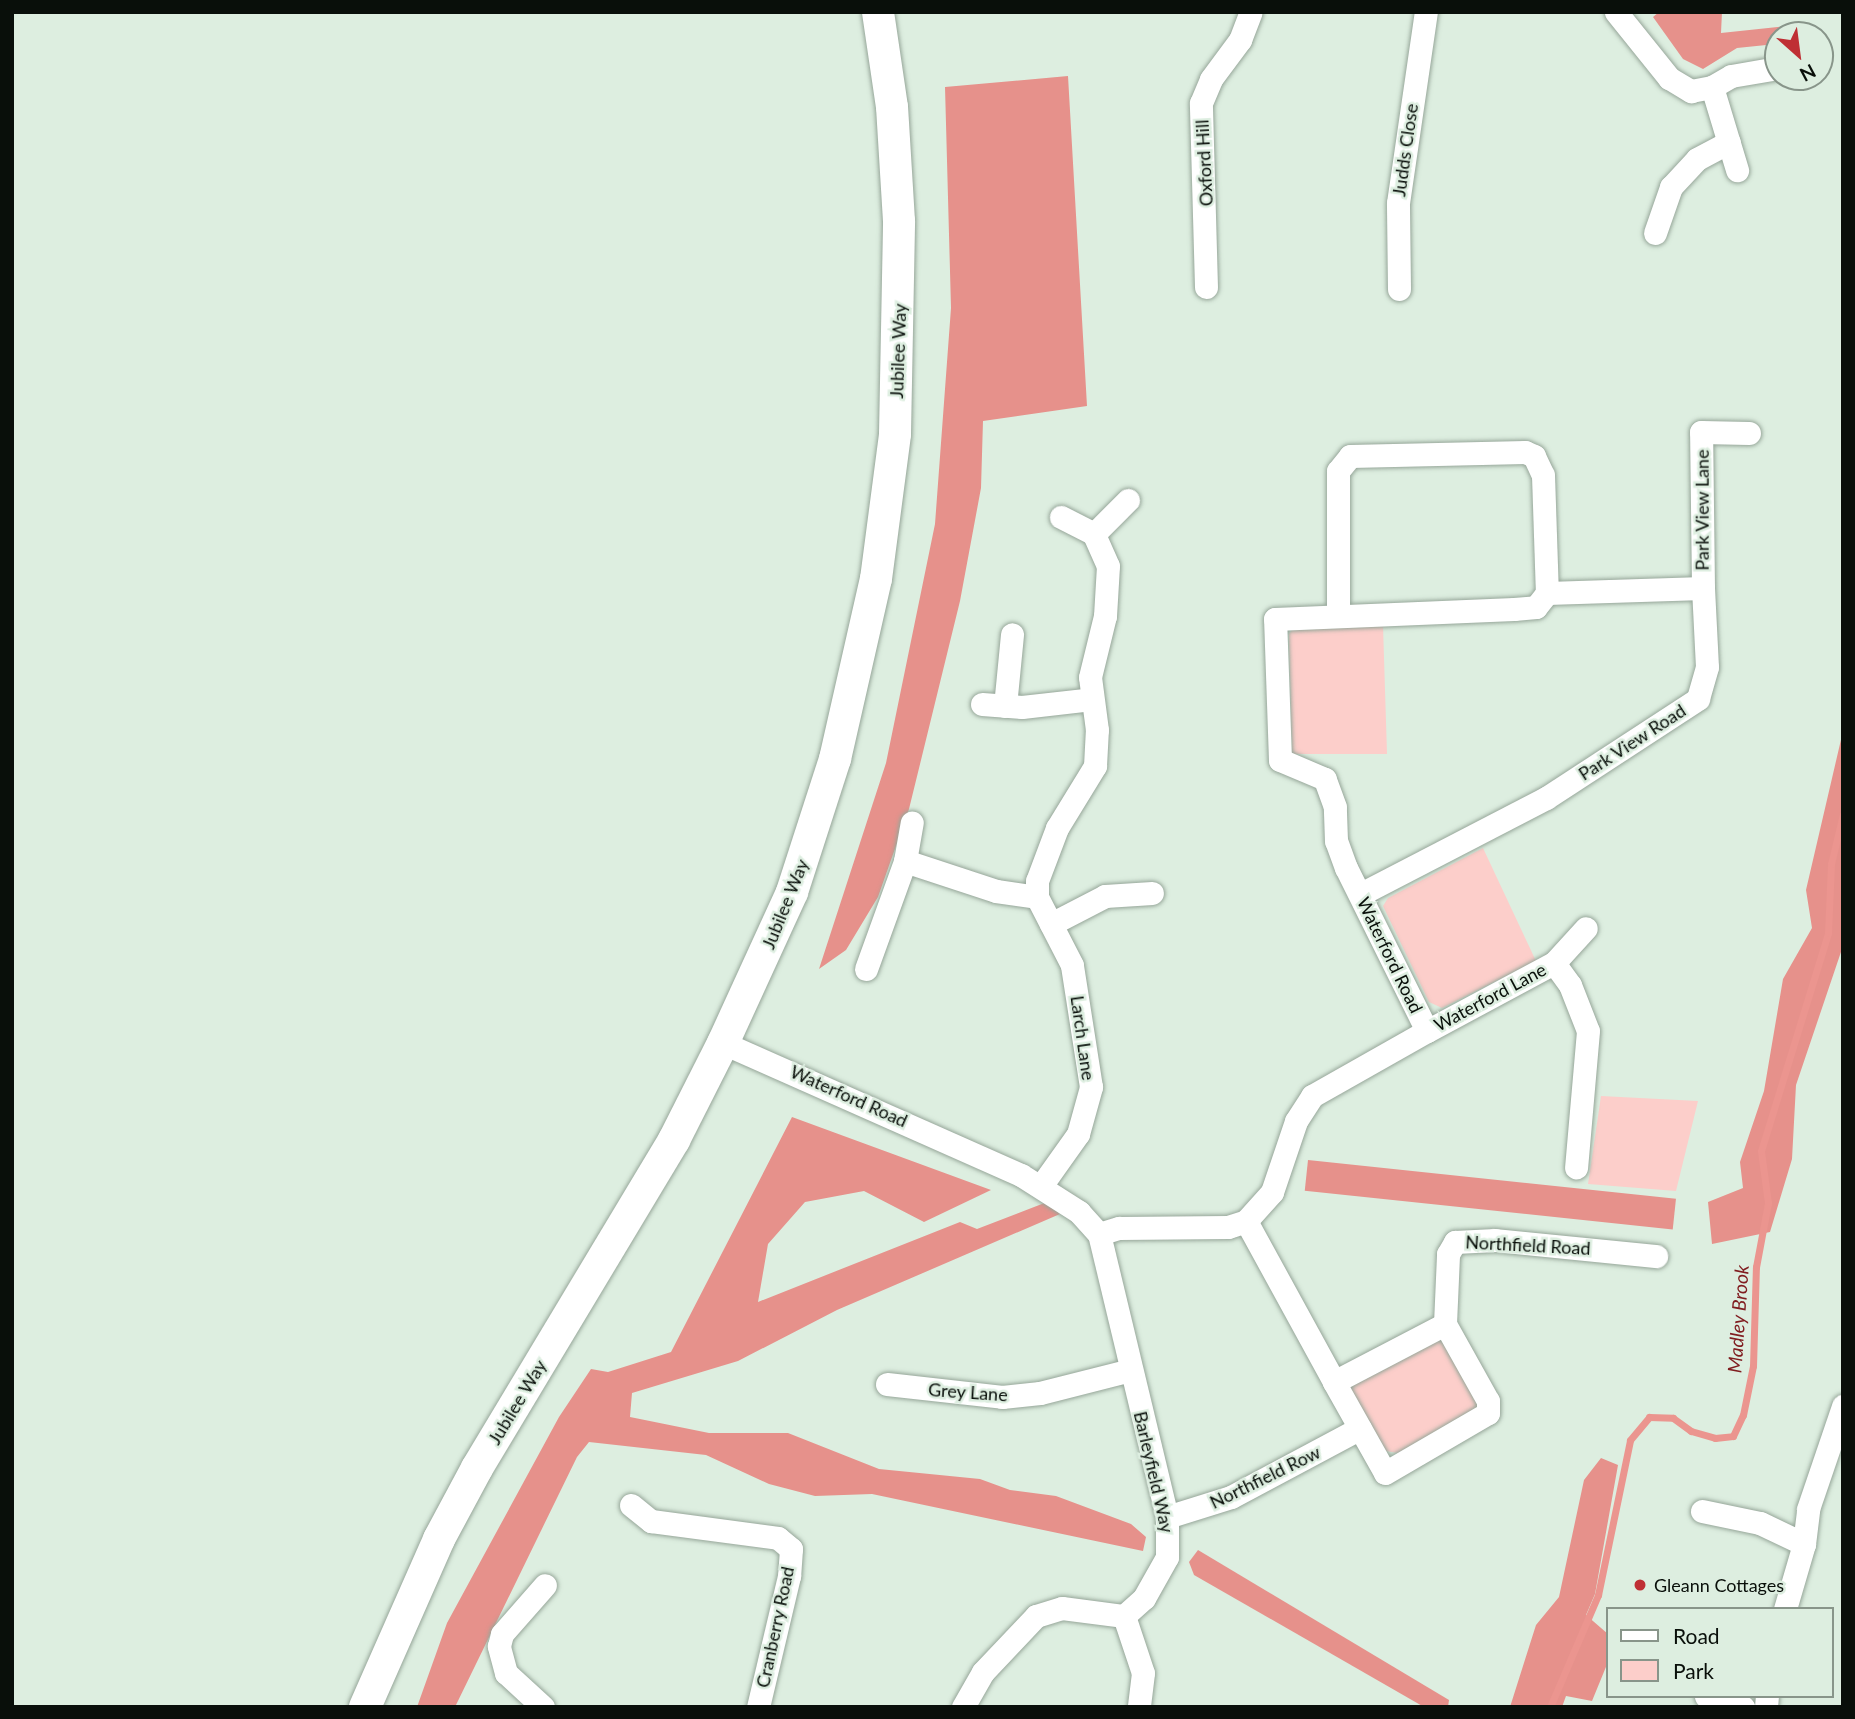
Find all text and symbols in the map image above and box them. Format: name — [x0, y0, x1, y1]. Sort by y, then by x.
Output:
north arrow — [1764, 21, 1834, 91]
text: N — [1796, 60, 1820, 87]
street label: Judds Close — [1388, 102, 1422, 198]
street label: Oxford Hill — [1191, 119, 1217, 207]
street label: Jubilee Way — [886, 303, 910, 399]
street label: Park View Lane — [1691, 449, 1713, 571]
street label: Park View Road — [1574, 699, 1690, 785]
street label: Jubilee Way — [757, 856, 813, 952]
street label: Waterford Road — [1353, 894, 1427, 1016]
street label: Waterford Lane — [1430, 958, 1550, 1036]
street label: Larch Lane — [1066, 994, 1100, 1082]
street label: Waterford Road — [787, 1061, 911, 1131]
street label: Northfield Road — [1465, 1231, 1591, 1259]
water label: Madley Brook — [1723, 1264, 1753, 1374]
street label: Jubilee Way — [483, 1356, 551, 1448]
street label: Grey Lane — [927, 1378, 1009, 1406]
street label: Barleyfield Way — [1130, 1409, 1178, 1535]
street label: Northfield Row — [1206, 1441, 1324, 1513]
street label: Cranberry Road — [752, 1564, 798, 1690]
place label: Gleann Cottages — [1654, 1574, 1784, 1596]
marker: Gleann Cottages — [1632, 1577, 1648, 1593]
legend — [1606, 1607, 1834, 1698]
text: Road — [1673, 1623, 1720, 1648]
text: Park — [1673, 1658, 1714, 1683]

